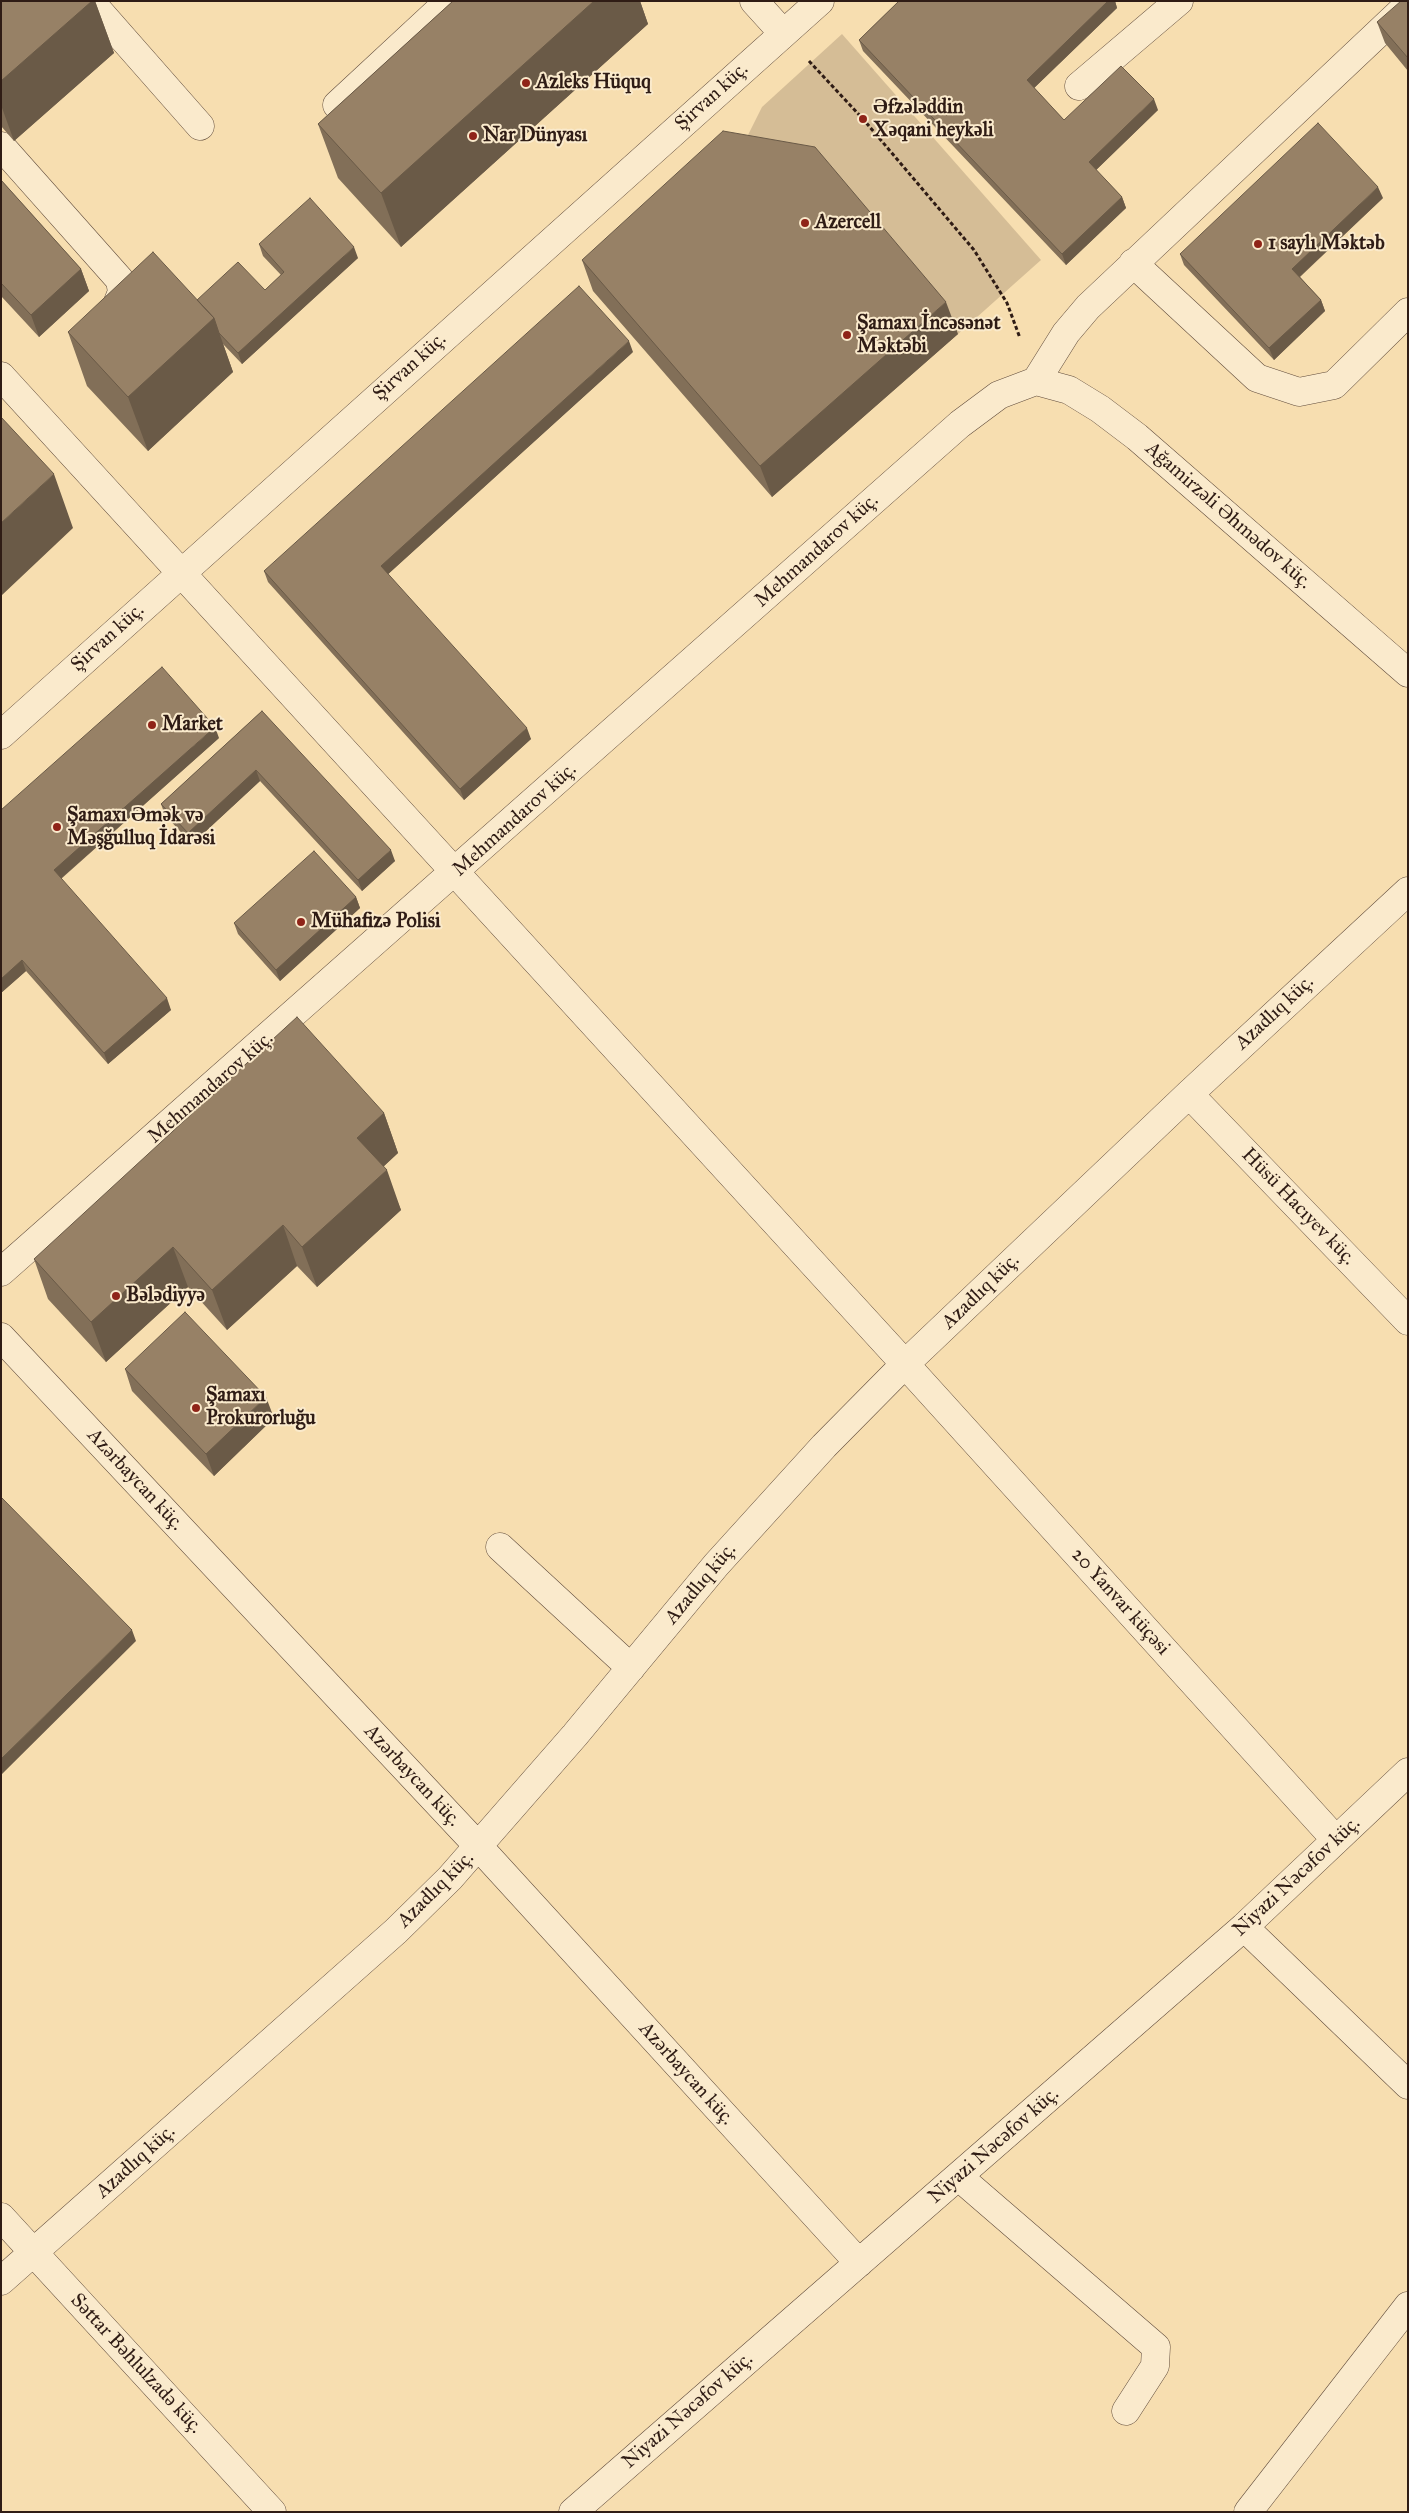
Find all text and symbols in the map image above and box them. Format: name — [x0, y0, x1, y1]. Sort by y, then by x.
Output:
street label: Şirvan küç. — [670, 58, 754, 136]
place label: Azleks Hüquq — [536, 71, 651, 95]
marker: Azleks Hüquq — [520, 77, 532, 89]
place label: Əfzələddin Xəqani heykəli — [873, 96, 994, 143]
marker: Əfzələddin Xəqani heykəli — [857, 113, 869, 125]
place label: Nar Dünyası — [483, 124, 587, 148]
marker: Nar Dünyası — [467, 130, 479, 142]
place label: Azercell — [815, 211, 881, 235]
marker: Azercell — [799, 217, 811, 229]
place label: 1 saylı Məktəb — [1268, 232, 1385, 256]
marker: 1 saylı Məktəb — [1252, 238, 1264, 250]
place label: Şamaxı İncəsənət Məktəbi — [857, 312, 1001, 359]
street label: Şirvan küç. — [368, 328, 452, 406]
marker: Şamaxı İncəsənət Məktəbi — [841, 329, 853, 341]
street label: Ağamirzəli Əhmədov küç. — [1140, 437, 1316, 595]
street label: Mehmandarov küç. — [750, 489, 884, 613]
street label: Şirvan küç. — [66, 599, 150, 677]
place label: Market — [162, 713, 223, 737]
marker: Market — [146, 719, 158, 731]
street label: Mehmandarov küç. — [448, 758, 582, 882]
place label: Şamaxı Əmək və Məşğulluq İdarəsi — [67, 804, 215, 851]
marker: Şamaxı Əmək və Məşğulluq İdarəsi — [51, 821, 63, 833]
place label: Mühafizə Polisi — [311, 910, 440, 934]
marker: Mühafizə Polisi — [295, 916, 307, 928]
street label: Azadlıq küç. — [1231, 971, 1319, 1055]
street label: Mehmandarov küç. — [143, 1027, 279, 1149]
street label: Hüsü Hacıyev küç. — [1236, 1143, 1360, 1271]
street label: Azadlıq küç. — [937, 1249, 1025, 1335]
place label: Bələdiyyə — [126, 1284, 205, 1308]
marker: Bələdiyyə — [110, 1290, 122, 1302]
place label: Şamaxı Prokurorluğu — [206, 1384, 316, 1431]
marker: Şamaxı Prokurorluğu — [190, 1402, 202, 1414]
street label: Azərbaycan küç. — [82, 1424, 188, 1536]
street label: Azadlıq küç. — [660, 1539, 742, 1629]
street label: 20 Yanvar küçəsi — [1066, 1543, 1174, 1661]
street label: Azərbaycan küç. — [359, 1720, 465, 1832]
street label: Niyazi Nəcəfov küç. — [1228, 1812, 1366, 1942]
street label: Azadlıq küç. — [393, 1847, 479, 1933]
street label: Azərbaycan küç. — [633, 2017, 739, 2131]
street label: Niyazi Nəcəfov küç. — [924, 2083, 1064, 2209]
street label: Azadlıq küç. — [91, 2120, 181, 2204]
street label: Səttar Bəhlulzadə küç. — [65, 2289, 207, 2439]
street label: Niyazi Nəcəfov küç. — [618, 2348, 758, 2474]

